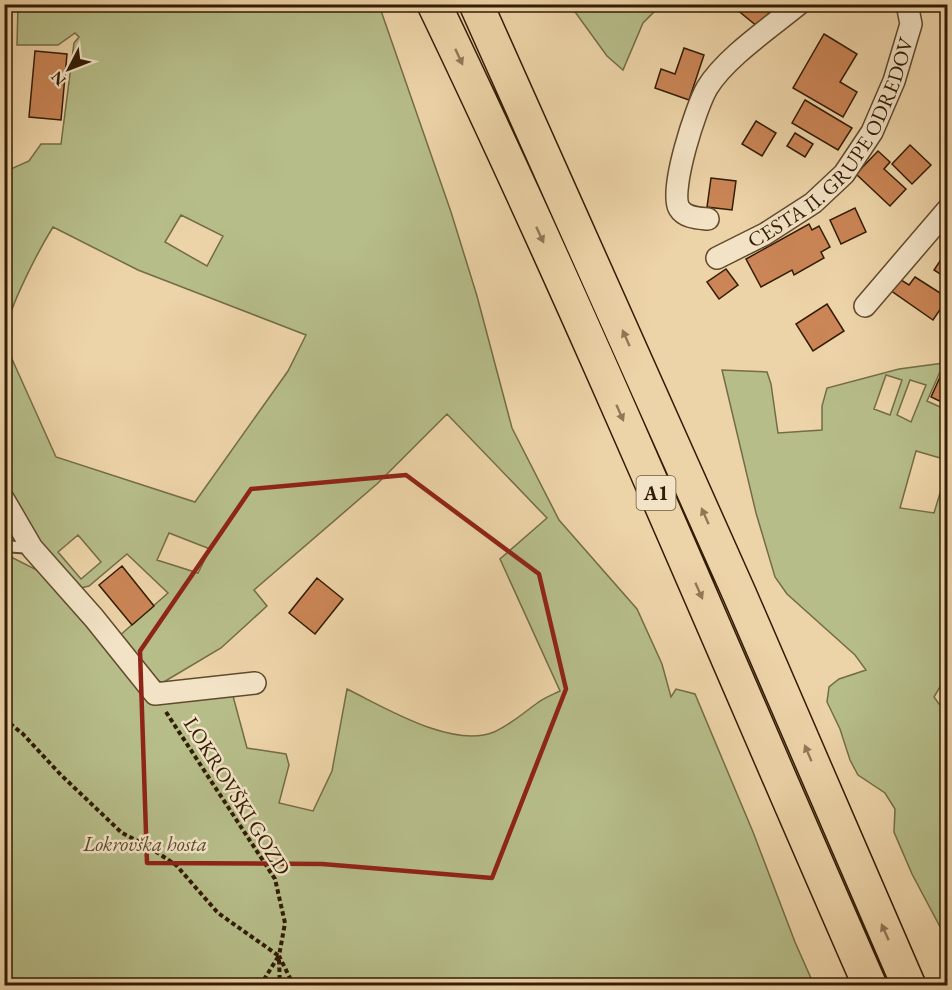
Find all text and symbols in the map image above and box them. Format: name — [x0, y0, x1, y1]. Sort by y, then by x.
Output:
street label: CESTA II. GRUPE ODREDOV — [743, 33, 920, 254]
north arrow — [39, 39, 99, 99]
one-way arrow — [454, 49, 463, 66]
text: N — [46, 67, 70, 91]
one-way arrow — [536, 226, 545, 243]
one-way arrow — [621, 330, 630, 347]
one-way arrow — [615, 404, 625, 422]
road number: A1 — [636, 476, 676, 510]
one-way arrow — [700, 507, 710, 525]
one-way arrow — [695, 582, 704, 599]
street label: LOKROVŠKI GOZD — [178, 712, 297, 880]
one-way arrow — [803, 744, 812, 762]
park label: Lokrovška hosta — [82, 830, 207, 857]
one-way arrow — [880, 923, 890, 941]

